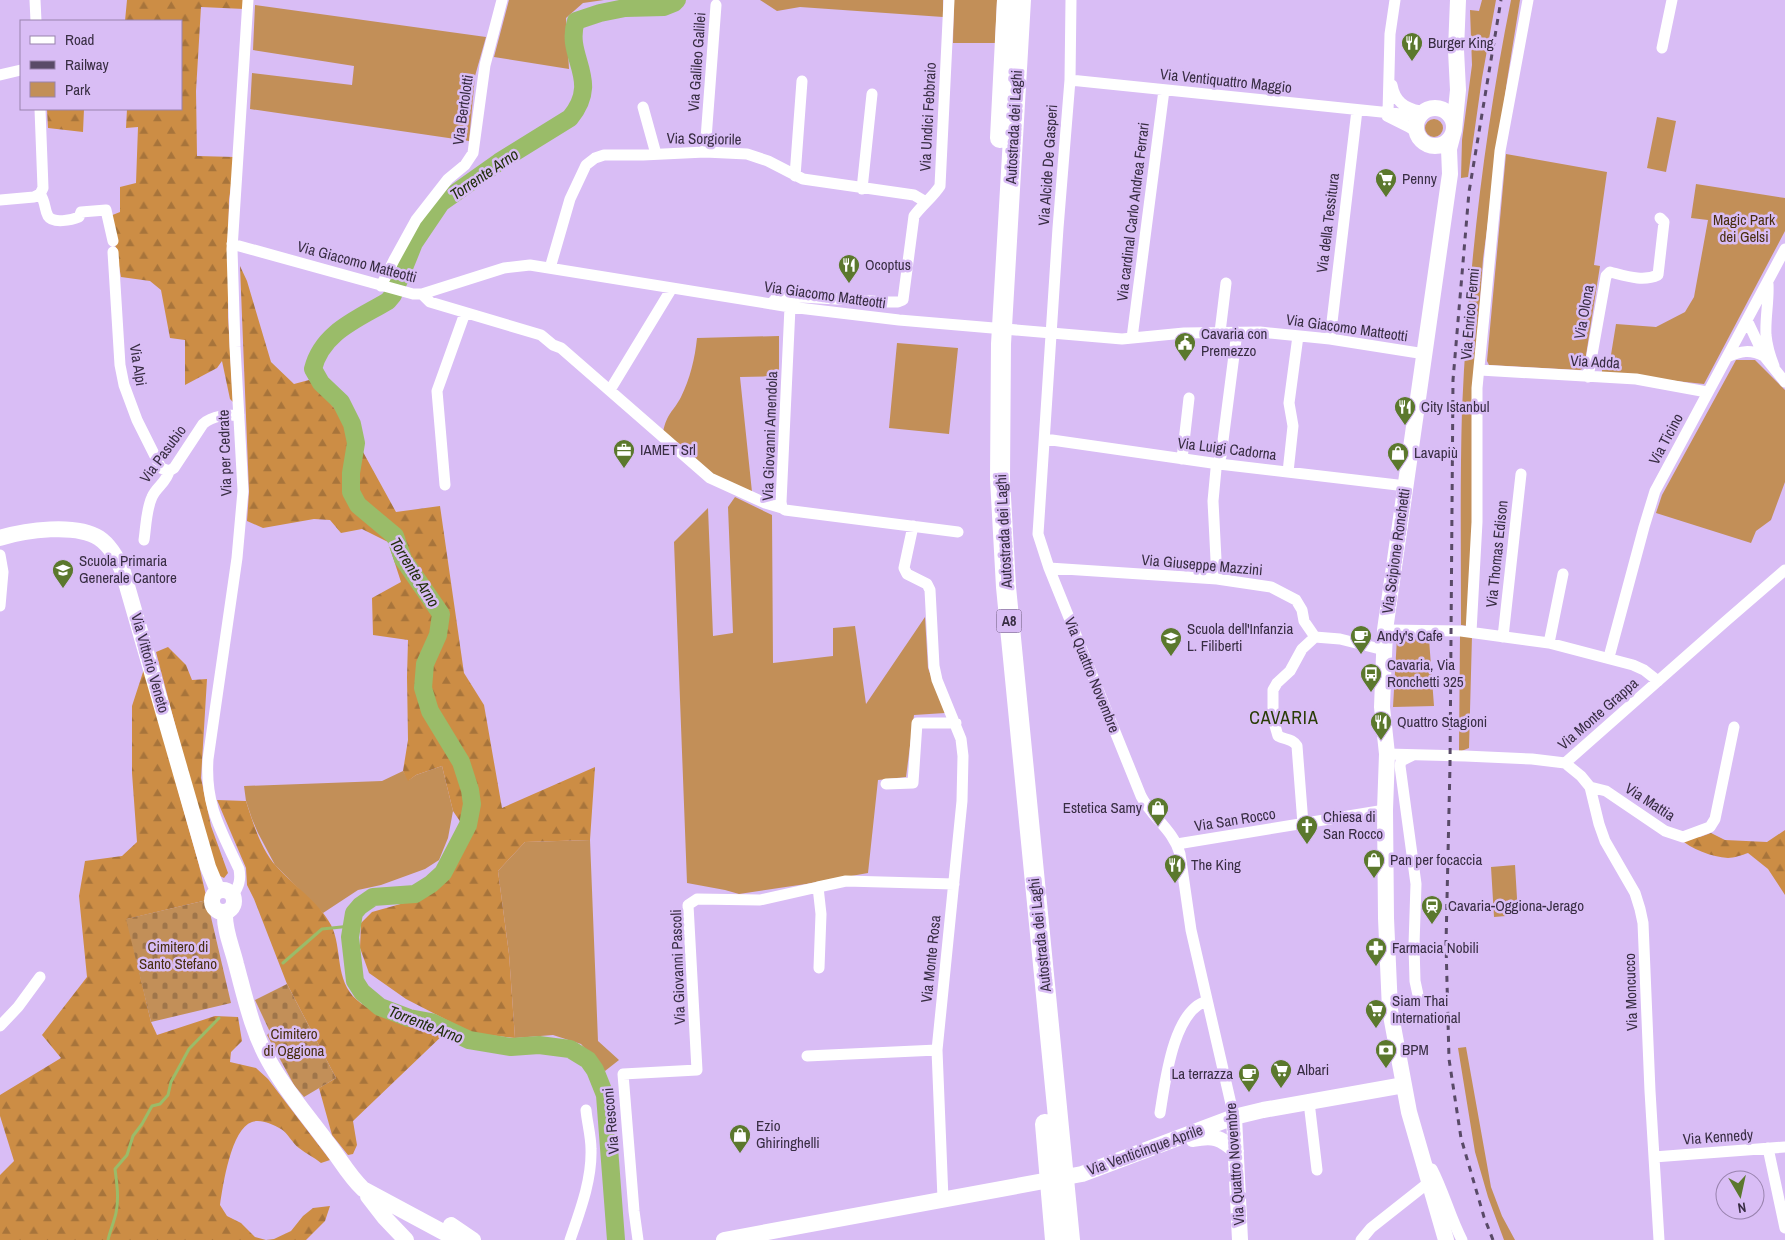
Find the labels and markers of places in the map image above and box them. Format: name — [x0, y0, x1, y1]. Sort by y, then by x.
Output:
restaurant icon: Burger King — [1400, 31, 1424, 62]
place label: Burger King — [1428, 32, 1494, 53]
supermarket icon: Penny — [1374, 167, 1398, 198]
place label: Penny — [1402, 168, 1438, 189]
restaurant icon: Ocoptus — [837, 253, 861, 284]
place label: Ocoptus — [865, 254, 911, 275]
place label: Cavaria con Premezzo — [1201, 323, 1267, 361]
public building icon: Cavaria con Premezzo — [1173, 331, 1197, 362]
restaurant icon: City Istanbul — [1393, 395, 1417, 426]
place label: City Istanbul — [1421, 396, 1489, 417]
office icon: IAMET Srl — [612, 438, 636, 469]
place label: IAMET Srl — [640, 439, 696, 460]
shop icon: Lavapiù — [1386, 441, 1410, 472]
place label: Lavapiù — [1414, 442, 1458, 463]
place label: Scuola Primaria Generale Cantore — [79, 550, 177, 588]
school or university icon: Scuola Primaria Generale Cantore — [51, 558, 75, 589]
place label: Scuola dell'Infanzia L. Filiberti — [1187, 618, 1293, 656]
cafe icon: Andy's Cafe — [1349, 624, 1373, 655]
place label: Andy's Cafe — [1376, 625, 1443, 646]
school or university icon: Scuola dell'Infanzia L. Filiberti — [1159, 626, 1183, 657]
place label: Cavaria, Via Ronchetti 325 — [1387, 654, 1464, 692]
bus stop icon: Cavaria, Via Ronchetti 325 — [1359, 662, 1383, 693]
restaurant icon: Quattro Stagioni — [1369, 710, 1393, 741]
place label: Quattro Stagioni — [1397, 711, 1487, 732]
shop icon: Estetica Samy — [1146, 796, 1170, 827]
place label: Estetica Samy — [1063, 797, 1143, 818]
place label: Chiesa di San Rocco — [1323, 806, 1383, 844]
church icon: Chiesa di San Rocco — [1295, 814, 1319, 845]
shop icon: Pan per focaccia — [1362, 848, 1386, 879]
place label: Pan per focaccia — [1390, 849, 1482, 870]
restaurant icon: The King — [1163, 853, 1187, 884]
place label: The King — [1191, 854, 1241, 875]
station icon: Cavaria-Oggiona-Jerago — [1420, 894, 1444, 925]
place label: Cavaria-Oggiona-Jerago — [1448, 895, 1584, 916]
pharmacy icon: Farmacia Nobili — [1364, 936, 1388, 967]
place label: Farmacia Nobili — [1392, 937, 1479, 958]
place label: Siam Thai International — [1392, 990, 1460, 1028]
supermarket icon: Siam Thai International — [1364, 998, 1388, 1029]
bank icon: BPM — [1374, 1038, 1398, 1069]
place label: BPM — [1402, 1039, 1429, 1060]
supermarket icon: Albari — [1269, 1058, 1293, 1089]
place label: Albari — [1296, 1059, 1329, 1080]
cafe icon: La terrazza — [1237, 1062, 1261, 1093]
place label: La terrazza — [1171, 1063, 1233, 1084]
place label: Ezio Ghiringhelli — [756, 1115, 820, 1153]
shop icon: Ezio Ghiringhelli — [728, 1123, 752, 1154]

